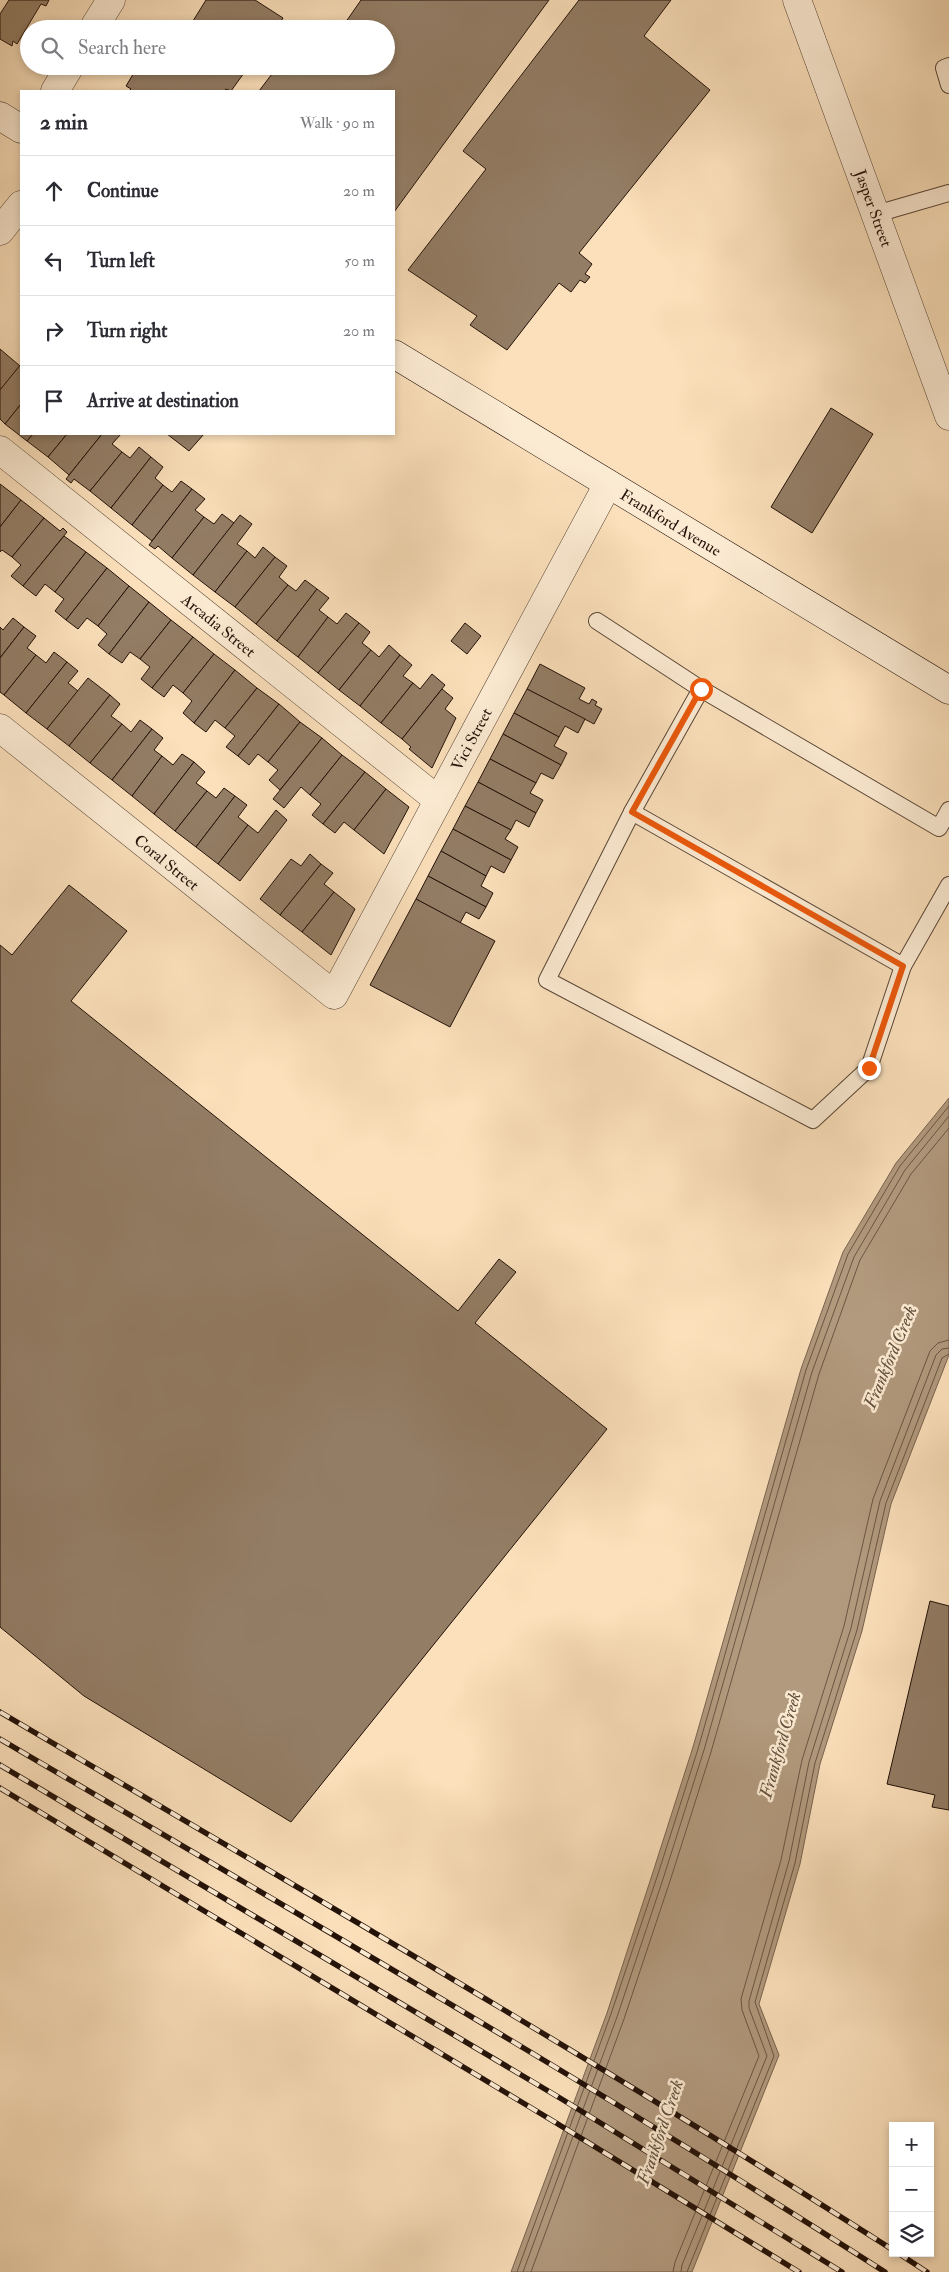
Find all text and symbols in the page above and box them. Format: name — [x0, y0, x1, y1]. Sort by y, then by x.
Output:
search box — [20, 20, 395, 75]
icon: search — [38, 34, 66, 62]
text: Search here — [78, 36, 166, 60]
text: 2 min — [40, 109, 88, 136]
text: Walk · 90 m — [300, 113, 375, 133]
street label: Jasper Street — [849, 166, 896, 250]
icon: ahead — [40, 177, 68, 205]
text: Continue — [87, 179, 158, 203]
text: 20 m — [343, 181, 375, 201]
icon: left — [40, 247, 68, 275]
text: Turn left — [87, 249, 155, 273]
text: 50 m — [344, 251, 375, 271]
icon: right — [40, 317, 68, 345]
text: Turn right — [87, 319, 167, 343]
text: 20 m — [343, 321, 375, 341]
icon: arrive — [40, 387, 68, 415]
text: Arrive at destination — [87, 389, 239, 413]
street label: Frankford Avenue — [616, 485, 725, 561]
street label: Arcadia Street — [176, 589, 260, 662]
route start — [690, 678, 713, 701]
street label: Vici Street — [447, 705, 497, 774]
street label: Coral Street — [130, 830, 203, 895]
route end — [858, 1057, 881, 1080]
water label: Frankford Creek — [858, 1302, 922, 1413]
water label: Frankford Creek — [754, 1689, 807, 1802]
water label: Frankford Creek — [631, 2077, 689, 2189]
map controls — [889, 2122, 934, 2257]
button: + — [889, 2122, 934, 2167]
button: − — [889, 2167, 934, 2212]
button: layers — [889, 2212, 934, 2257]

